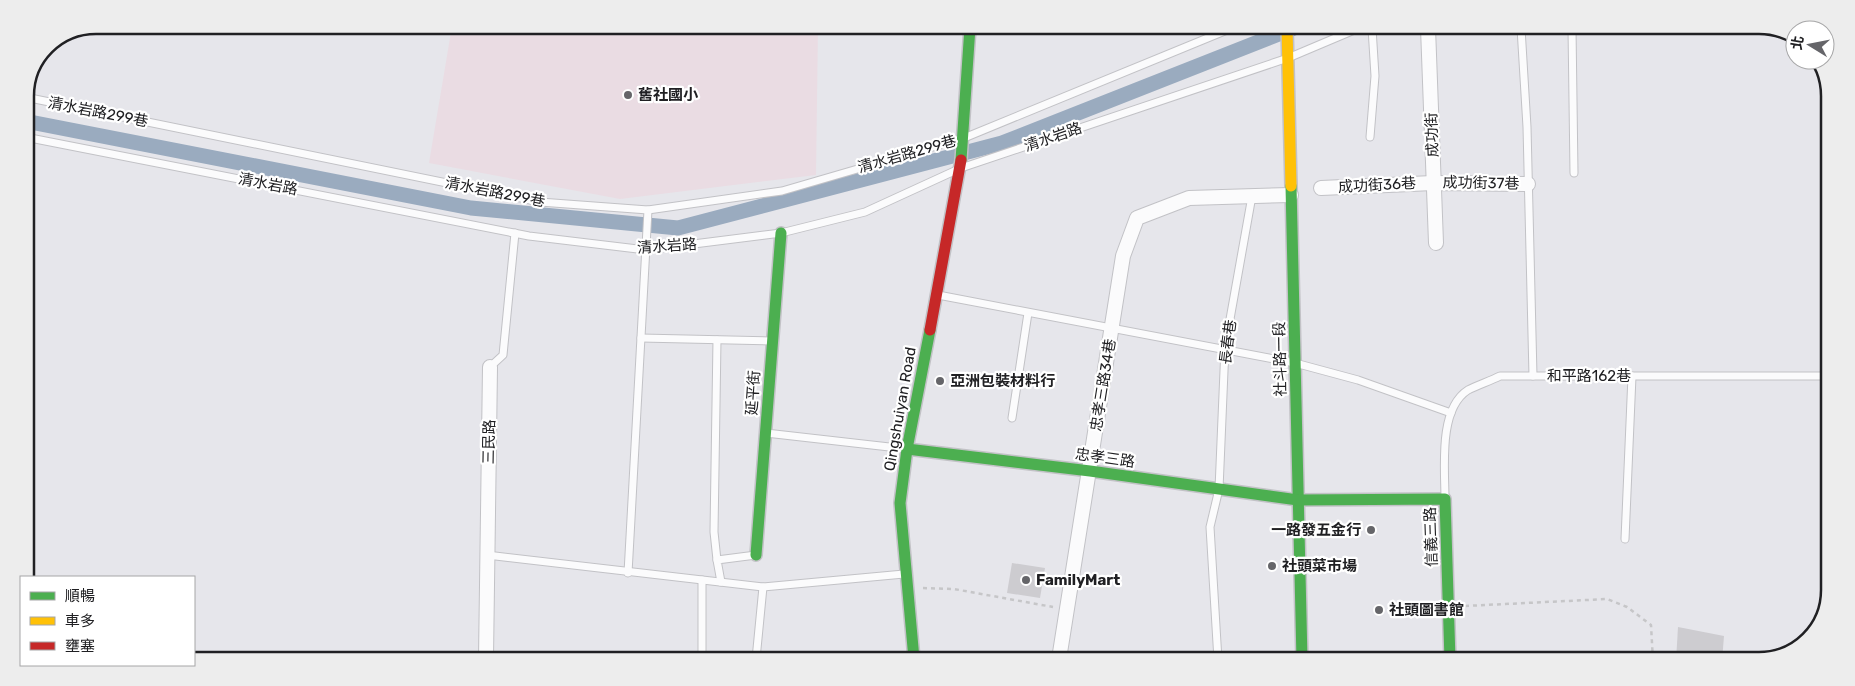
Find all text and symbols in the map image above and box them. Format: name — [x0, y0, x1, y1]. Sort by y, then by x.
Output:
north arrow — [1785, 20, 1835, 70]
text: 北 — [1788, 34, 1807, 51]
place label: 舊社國小 — [638, 86, 699, 104]
marker: 舊社國小 — [622, 89, 634, 101]
street label: 清水岩路299巷 — [46, 93, 150, 131]
street label: 成功街 — [1422, 112, 1442, 158]
street label: 清水岩路 — [1022, 119, 1084, 155]
street label: 清水岩路299巷 — [856, 131, 958, 177]
street label: 清水岩路 — [237, 169, 299, 199]
street label: 清水岩路299巷 — [443, 173, 547, 211]
street label: 成功街37巷 — [1442, 173, 1520, 193]
street label: 成功街36巷 — [1338, 174, 1416, 196]
street label: 清水岩路 — [636, 235, 698, 257]
street label: 長春巷 — [1216, 319, 1240, 365]
street label: 社斗路一段 — [1270, 321, 1290, 397]
street label: 忠孝三路34巷 — [1087, 337, 1119, 433]
street label: Qingshuiyan Road — [880, 345, 920, 473]
street label: 和平路162巷 — [1547, 367, 1631, 385]
street label: 延平街 — [742, 370, 764, 416]
place label: 亞洲包裝材料行 — [950, 372, 1055, 390]
marker: 亞洲包裝材料行 — [934, 375, 946, 387]
street label: 三民路 — [480, 419, 498, 465]
street label: 忠孝三路 — [1074, 445, 1136, 471]
street label: 信義三路 — [1421, 507, 1441, 567]
place label: 一路發五金行 — [1271, 521, 1361, 539]
marker: 一路發五金行 — [1365, 524, 1377, 536]
place label: 社頭菜市場 — [1282, 557, 1357, 575]
marker: 社頭菜市場 — [1266, 560, 1278, 572]
place label: FamilyMart — [1036, 571, 1120, 589]
marker: FamilyMart — [1020, 574, 1032, 586]
legend — [20, 576, 195, 666]
text: 順暢 — [65, 587, 95, 605]
place label: 社頭圖書館 — [1389, 601, 1464, 619]
marker: 社頭圖書館 — [1373, 604, 1385, 616]
text: 車多 — [65, 612, 95, 630]
text: 壅塞 — [65, 637, 95, 655]

